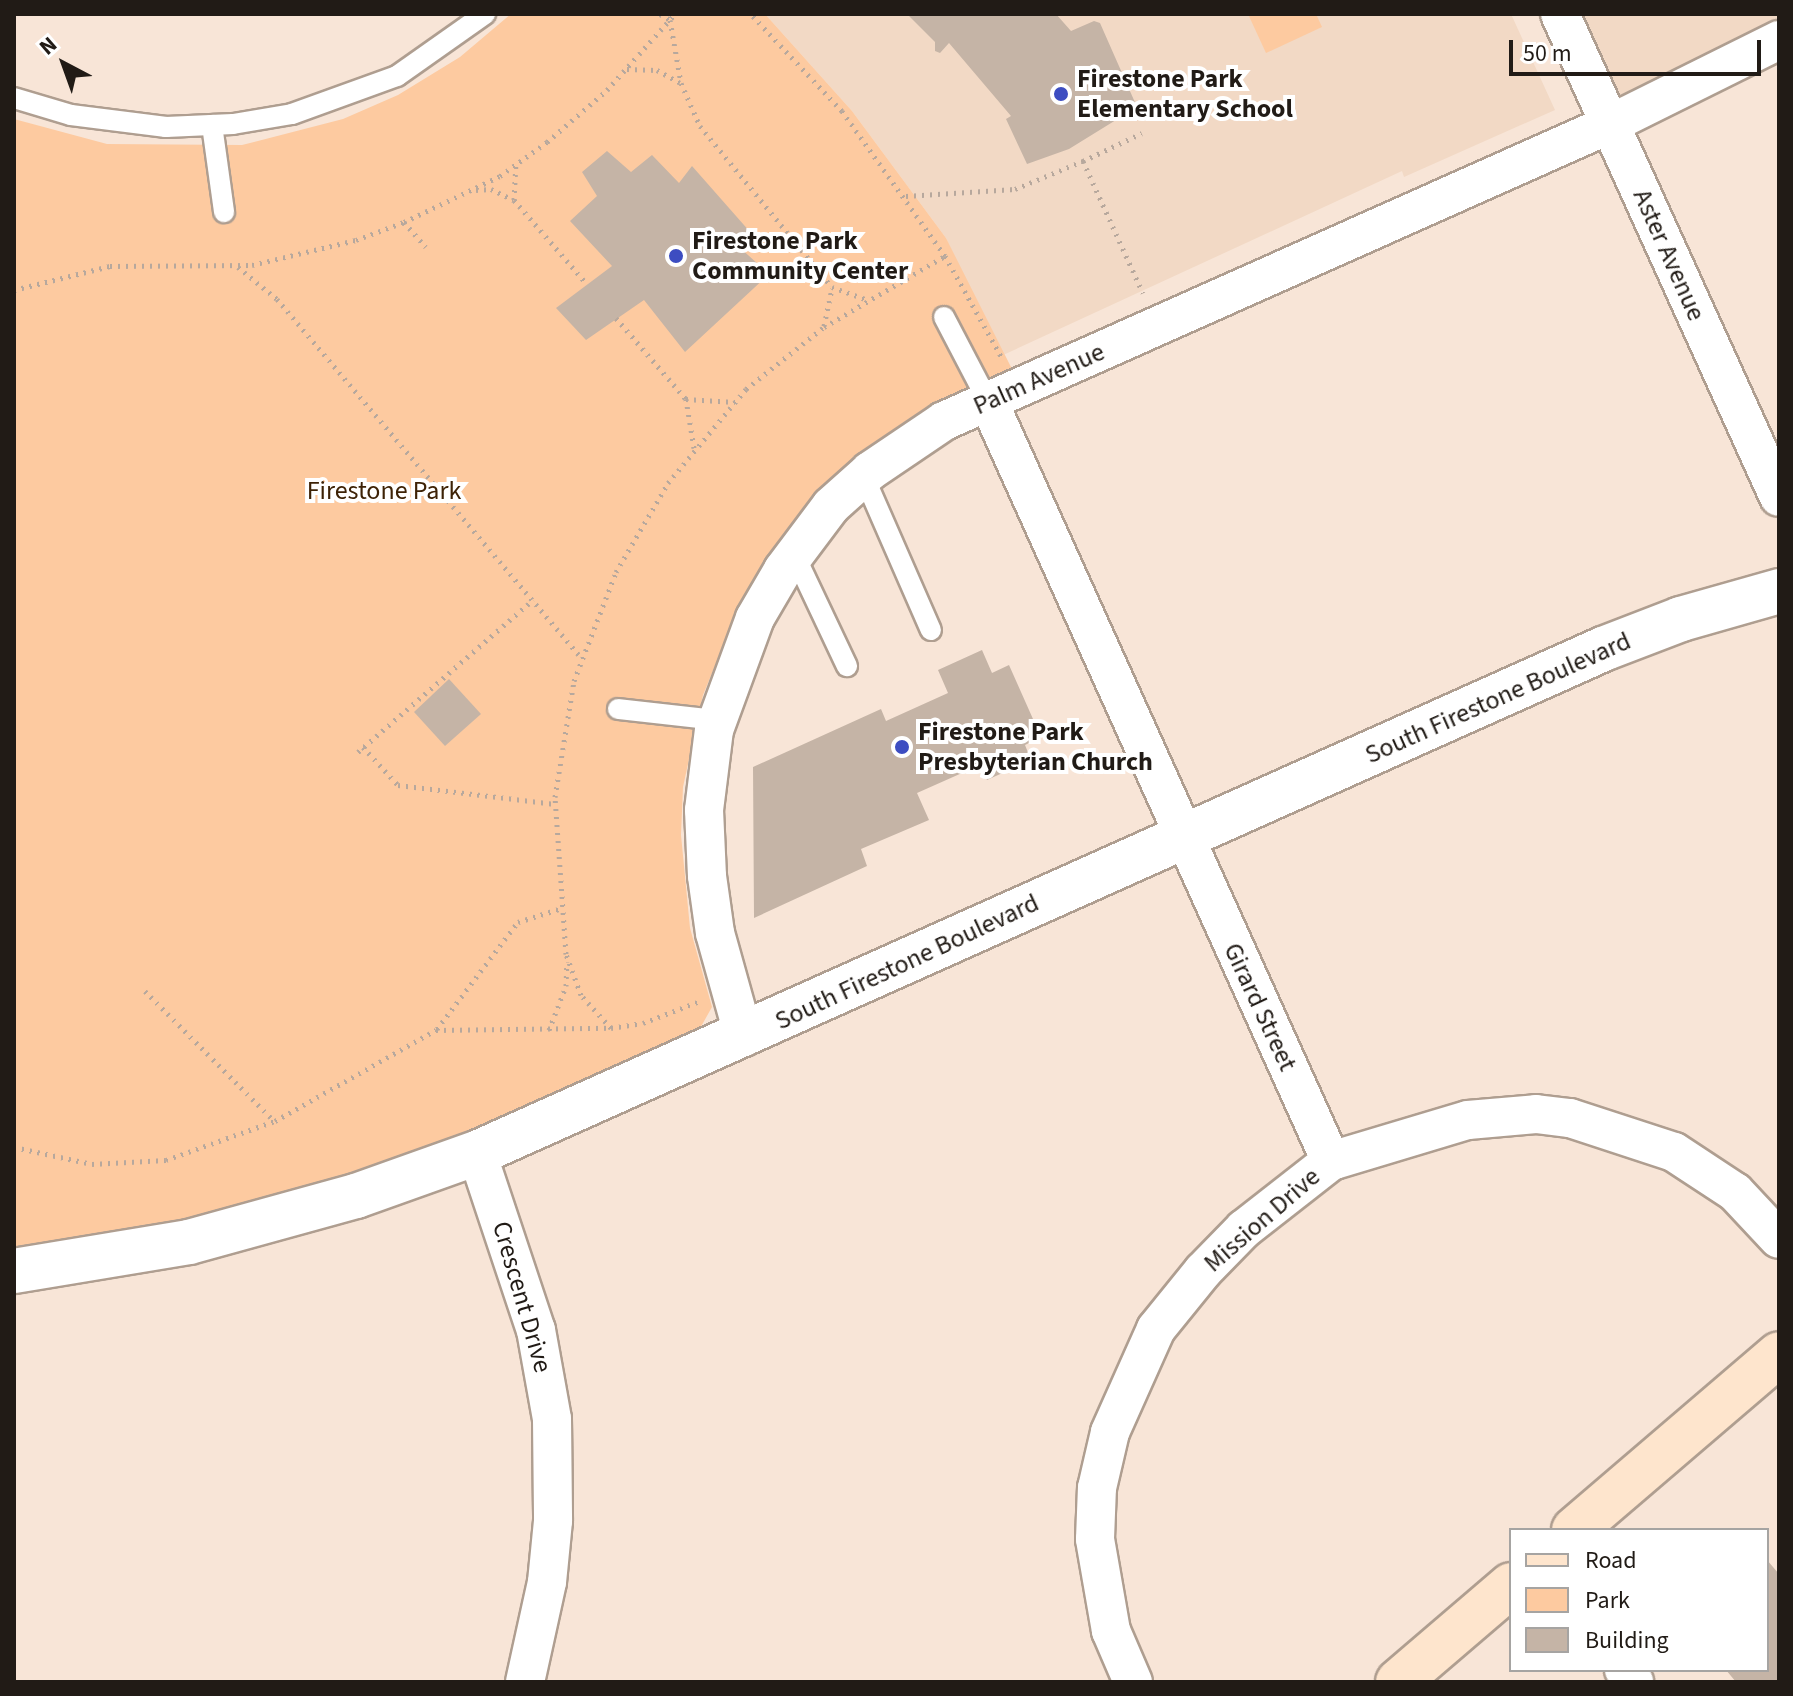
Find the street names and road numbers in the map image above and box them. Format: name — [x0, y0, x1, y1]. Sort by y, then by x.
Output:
street label: Aster Avenue — [1626, 184, 1712, 326]
street label: Palm Avenue — [969, 336, 1109, 422]
street label: South Firestone Boulevard — [1360, 625, 1636, 771]
street label: South Firestone Boulevard — [770, 887, 1044, 1037]
street label: Girard Street — [1217, 938, 1303, 1076]
street label: Mission Drive — [1198, 1161, 1326, 1279]
street label: Crescent Drive — [485, 1218, 559, 1376]

